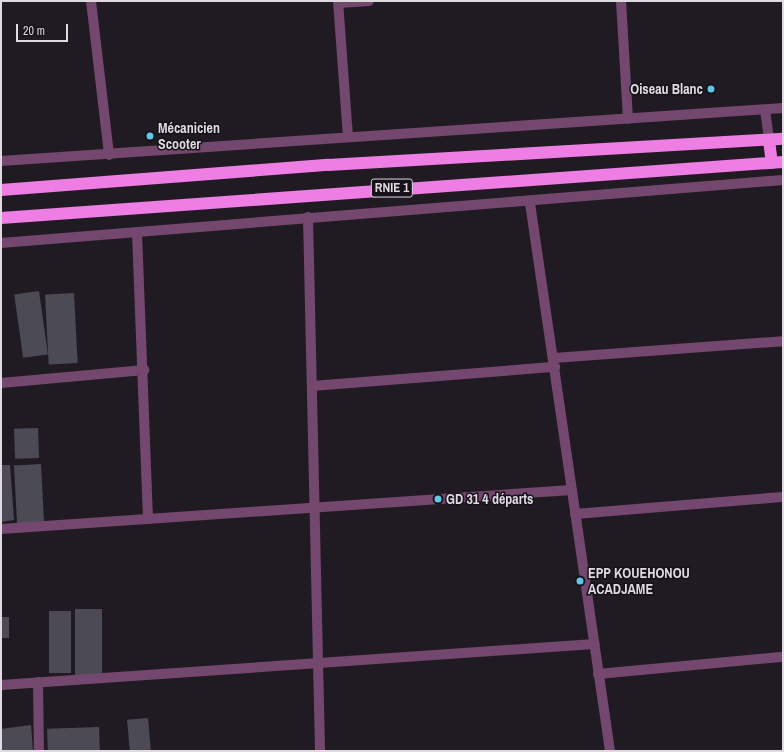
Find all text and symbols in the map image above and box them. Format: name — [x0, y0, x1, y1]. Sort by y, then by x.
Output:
scale bar — [18, 16, 70, 42]
text: 20 m — [23, 23, 45, 39]
place label: Oiseau Blanc — [630, 81, 703, 97]
marker: Oiseau Blanc — [706, 84, 716, 94]
place label: Mécanicien Scooter — [158, 120, 220, 152]
marker: Mécanicien Scooter — [145, 131, 155, 141]
road number: RNIE 1 — [370, 177, 414, 199]
place label: GD 31 4 départs — [446, 491, 533, 507]
marker: GD 31 4 départs — [433, 494, 443, 504]
place label: EPP KOUEHONOU ACADJAME — [588, 565, 690, 598]
marker: EPP KOUEHONOU ACADJAME — [575, 576, 585, 586]

